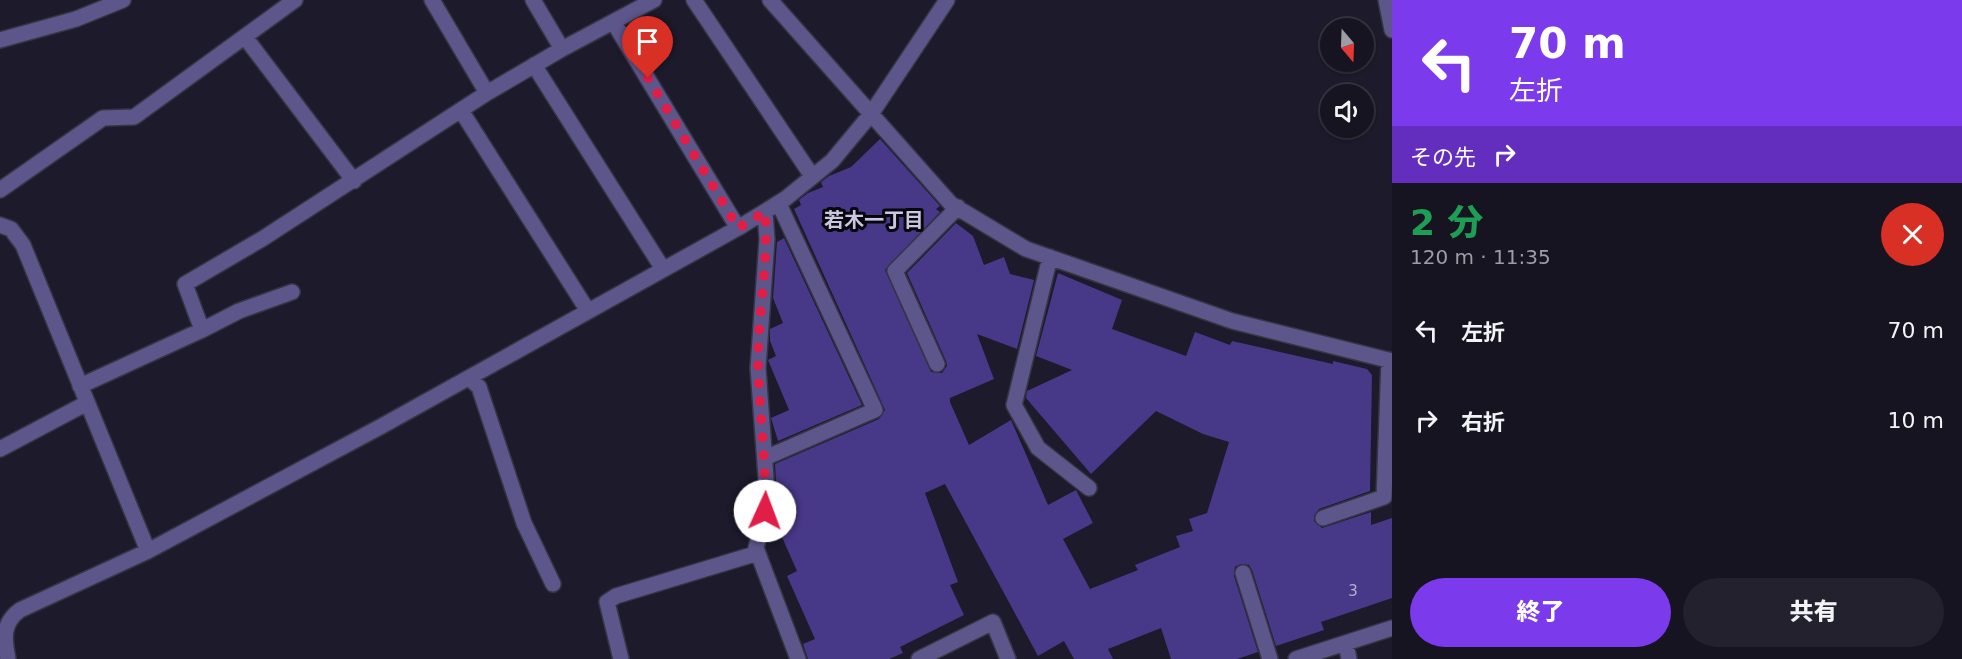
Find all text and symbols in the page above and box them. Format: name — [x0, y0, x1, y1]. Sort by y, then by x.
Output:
pin — [622, 16, 673, 78]
north arrow — [1320, 18, 1374, 72]
map controls — [1320, 18, 1374, 138]
text: 70 m — [1509, 19, 1626, 68]
icon: left — [1410, 24, 1488, 102]
icon: arrive — [631, 25, 664, 58]
text: 左折 — [1509, 75, 1563, 106]
button: sound — [1320, 84, 1374, 138]
icon: right — [1488, 138, 1521, 171]
text: その先 — [1410, 145, 1476, 170]
text: 2 分 — [1410, 202, 1484, 243]
button: close — [1881, 203, 1944, 266]
district label: 若木一丁目 — [824, 208, 924, 232]
text: 120 m · 11:35 — [1410, 245, 1551, 269]
icon: left — [1410, 314, 1443, 347]
text: 70 m — [1888, 318, 1944, 343]
text: 左折 — [1461, 320, 1505, 345]
icon: right — [1410, 404, 1443, 437]
text: 10 m — [1888, 408, 1944, 433]
text: 右折 — [1461, 410, 1505, 435]
position arrow — [733, 479, 797, 543]
button: 終了 — [1410, 578, 1671, 647]
button: 共有 — [1683, 578, 1944, 647]
house number: 3 — [1348, 582, 1358, 600]

